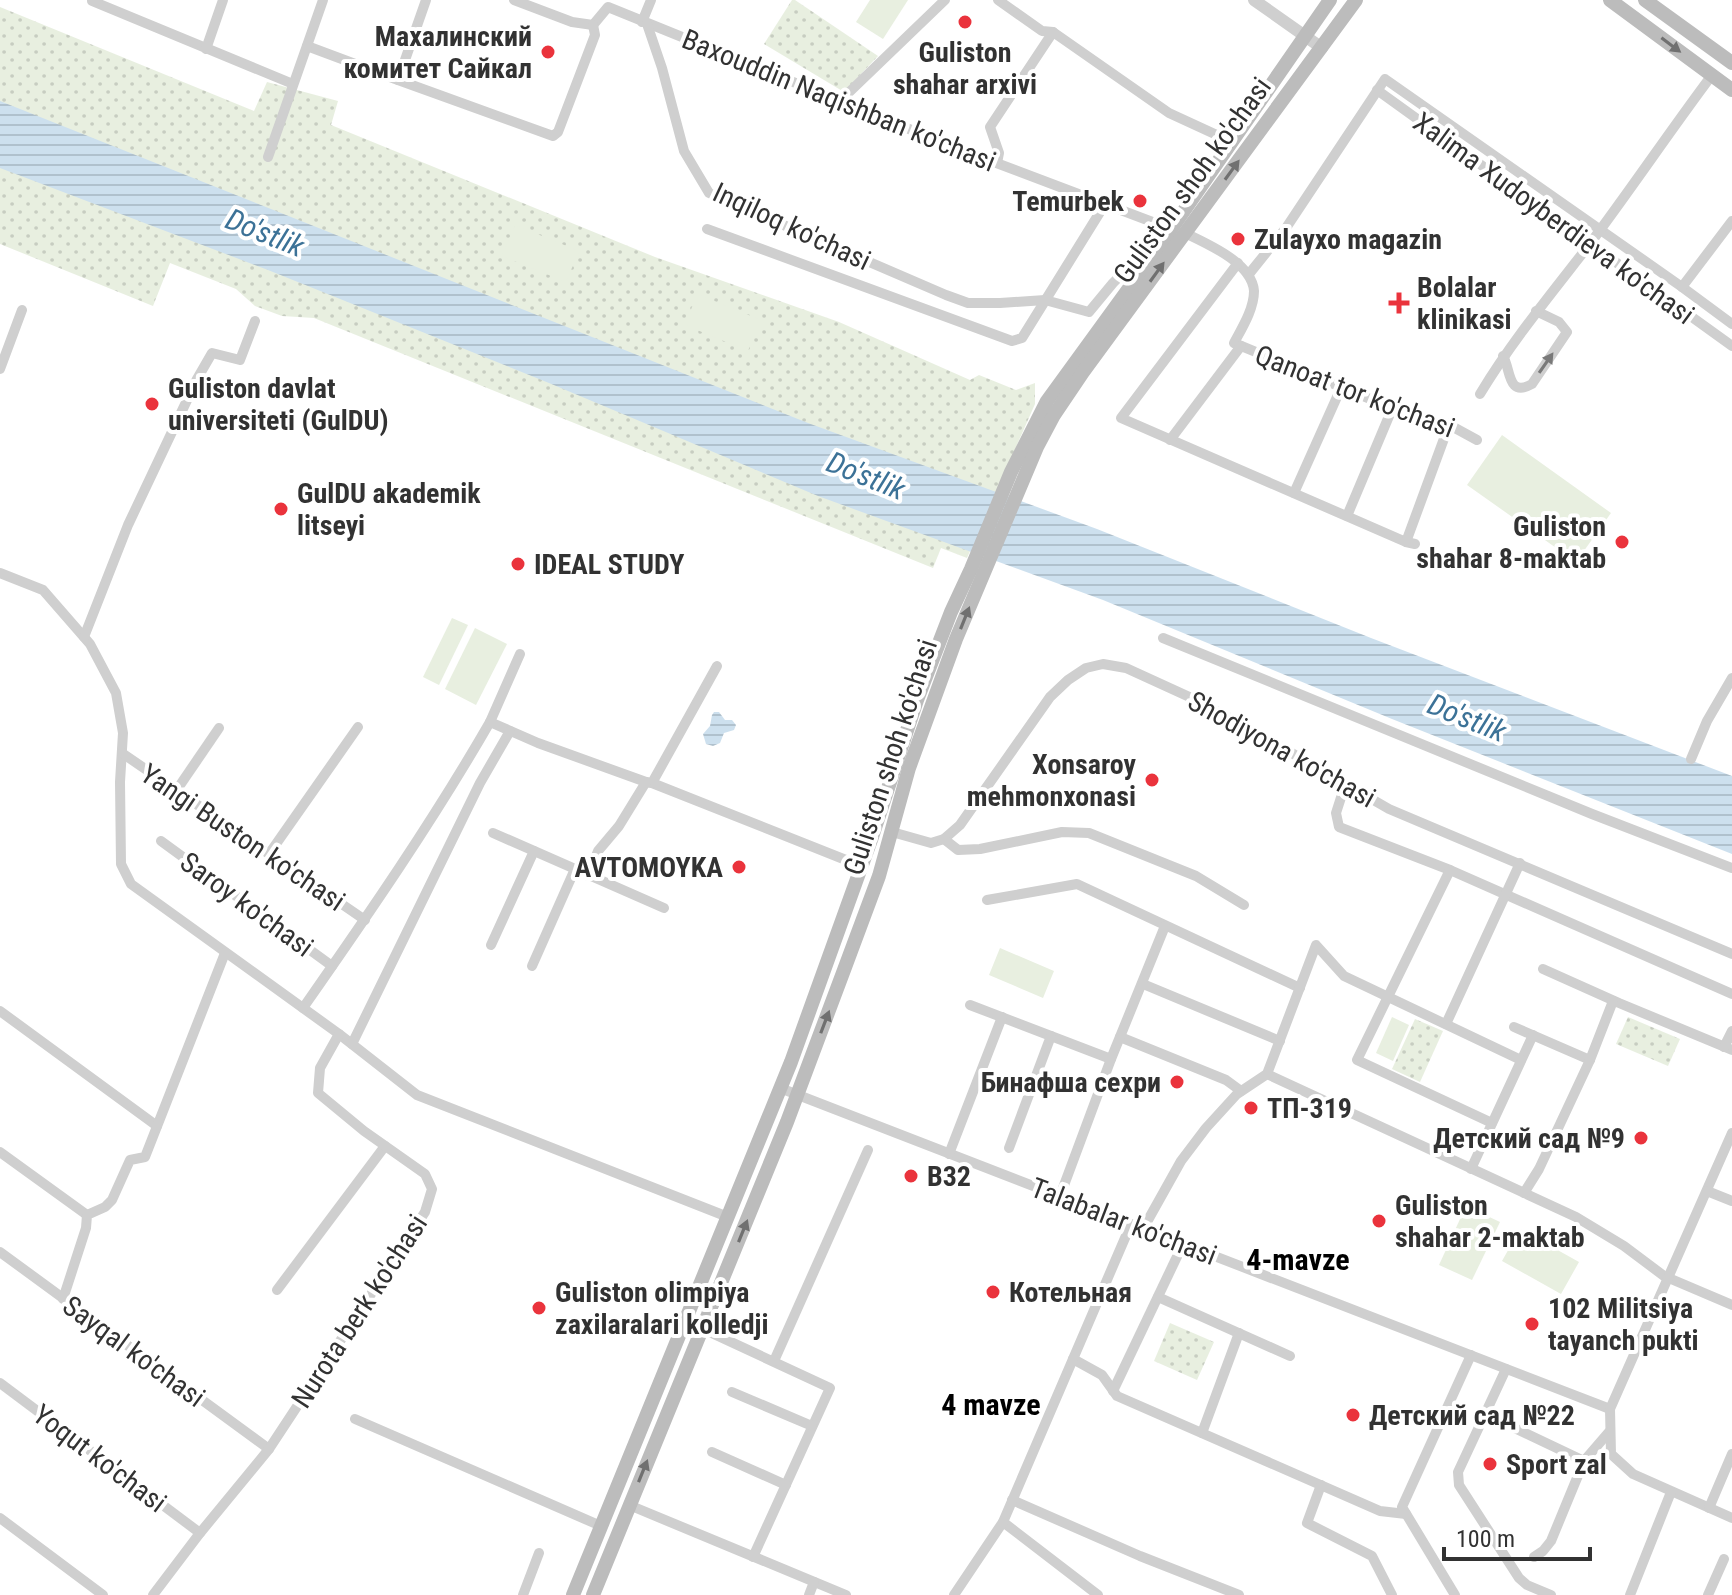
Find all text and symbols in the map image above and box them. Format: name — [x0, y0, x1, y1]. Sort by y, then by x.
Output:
marker: Guliston shahar arxivi — [956, 13, 974, 31]
place label: Махалинский комитет Сайкал — [343, 20, 532, 85]
street label: Baxouddin Naqishban ko'chasi — [677, 22, 1000, 179]
place label: Guliston shahar arxivi — [893, 36, 1037, 101]
one-way arrow — [1660, 37, 1682, 53]
marker: Махалинский комитет Сайкал — [539, 43, 557, 61]
street label: Guliston shoh ko'chasi — [1107, 71, 1278, 290]
street label: Xalima Xudoyberdieva ko'chasi — [1407, 105, 1700, 331]
one-way arrow — [1223, 160, 1239, 181]
street label: Inqiloq ko'chasi — [708, 176, 876, 277]
place label: Temurbek — [1012, 185, 1125, 218]
marker: Temurbek — [1131, 192, 1149, 210]
water label: Do'stlik — [221, 201, 310, 264]
place label: Zulayxo magazin — [1254, 223, 1442, 256]
marker: Zulayxo magazin — [1229, 230, 1247, 248]
one-way arrow — [1148, 262, 1164, 283]
place label: Bolalar klinikasi — [1417, 271, 1512, 336]
marker: Bolalar klinikasi — [1388, 292, 1410, 314]
street label: Qanoat tor ko'chasi — [1250, 338, 1459, 445]
one-way arrow — [1538, 353, 1553, 374]
place label: Guliston davlat universiteti (GulDU) — [168, 372, 389, 437]
marker: Guliston davlat universiteti (GulDU) — [143, 395, 161, 413]
water label: Do'stlik — [822, 444, 911, 507]
place label: GulDU akademik litseyi — [297, 477, 481, 542]
marker: GulDU akademik litseyi — [272, 500, 290, 518]
place label: Guliston shahar 8-maktab — [1416, 510, 1606, 575]
marker: Guliston shahar 8-maktab — [1613, 533, 1631, 551]
place label: IDEAL STUDY — [534, 548, 684, 581]
marker: IDEAL STUDY — [509, 555, 527, 573]
one-way arrow — [958, 606, 971, 629]
street label: Guliston shoh ko'chasi — [837, 635, 944, 879]
street label: Shodiyona ko'chasi — [1182, 684, 1381, 815]
water label: Do'stlik — [1423, 686, 1512, 749]
place label: Xonsaroy mehmonxonasi — [967, 748, 1137, 813]
street label: Yangi Buston ko'chasi — [134, 757, 351, 918]
marker: Xonsaroy mehmonxonasi — [1143, 771, 1161, 789]
street label: Saroy ko'chasi — [174, 845, 320, 964]
place label: AVTOMOYKA — [575, 851, 723, 884]
marker: AVTOMOYKA — [730, 858, 748, 876]
one-way arrow — [819, 1010, 832, 1034]
place label: Бинафша сехри — [981, 1066, 1161, 1099]
marker: Бинафша сехри — [1168, 1073, 1186, 1091]
place label: ТП-319 — [1267, 1092, 1352, 1125]
marker: ТП-319 — [1242, 1099, 1260, 1117]
place label: Детский сад №9 — [1433, 1122, 1625, 1155]
marker: Детский сад №9 — [1632, 1129, 1650, 1147]
place label: B32 — [927, 1160, 971, 1193]
marker: B32 — [902, 1167, 920, 1185]
street label: Talabalar ko'chasi — [1026, 1171, 1221, 1272]
place label: Guliston shahar 2-maktab — [1395, 1189, 1585, 1254]
street label: Nurota berk ko'chasi — [285, 1208, 434, 1414]
marker: Guliston shahar 2-maktab — [1370, 1212, 1388, 1230]
one-way arrow — [737, 1219, 750, 1243]
district label: 4-mavze — [1246, 1242, 1350, 1277]
place label: Guliston olimpiya zaxilaralari kolledji — [555, 1276, 769, 1341]
place label: Котельная — [1009, 1276, 1132, 1309]
marker: Котельная — [984, 1283, 1002, 1301]
street label: Sayqal ko'chasi — [56, 1289, 211, 1414]
place label: 102 Militsiya tayanch pukti — [1548, 1292, 1699, 1357]
marker: Guliston olimpiya zaxilaralari kolledji — [530, 1299, 548, 1317]
marker: 102 Militsiya tayanch pukti — [1523, 1315, 1541, 1333]
district label: 4 mavze — [941, 1387, 1041, 1422]
street label: Yoqut ko'chasi — [27, 1398, 173, 1519]
place label: Детский сад №22 — [1369, 1399, 1575, 1432]
marker: Детский сад №22 — [1344, 1406, 1362, 1424]
place label: Sport zal — [1506, 1448, 1607, 1481]
marker: Sport zal — [1481, 1455, 1499, 1473]
one-way arrow — [637, 1459, 650, 1483]
scale bar — [1444, 1511, 1590, 1561]
text: 100 m — [1456, 1525, 1515, 1553]

